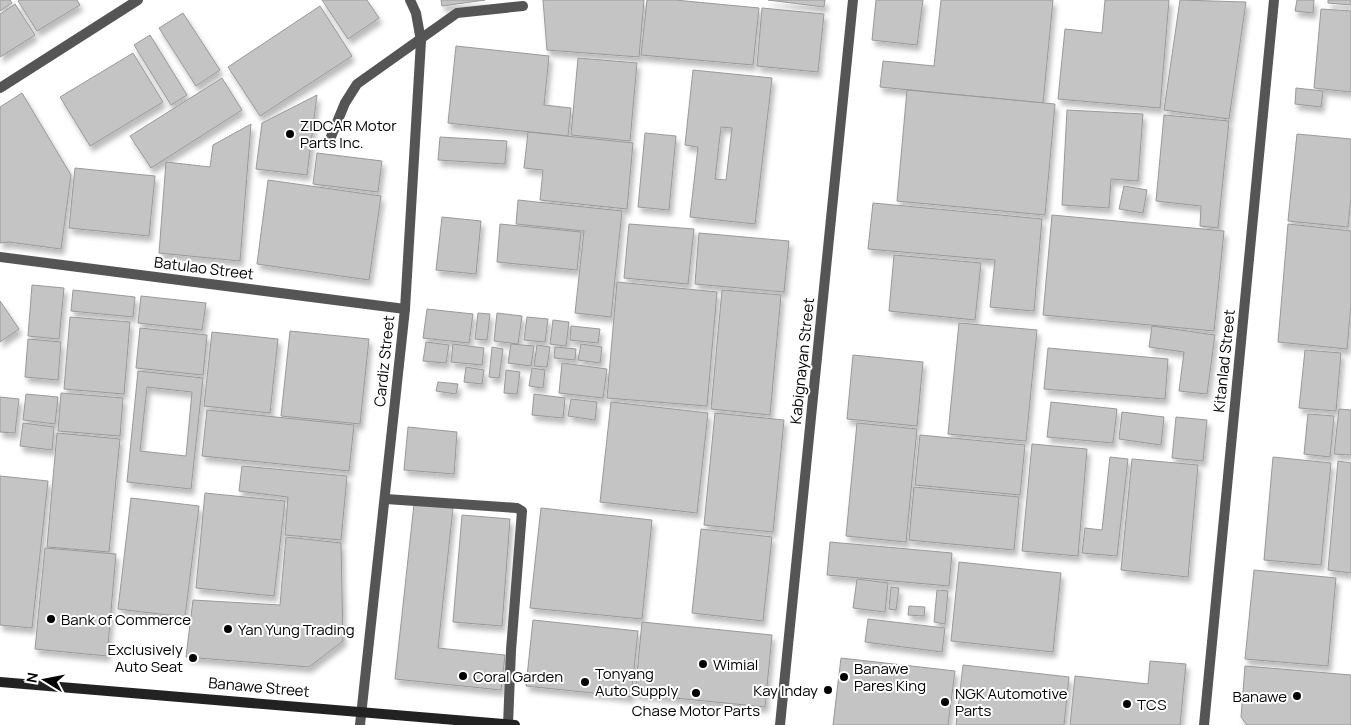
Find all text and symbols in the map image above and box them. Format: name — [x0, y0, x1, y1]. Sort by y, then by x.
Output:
place label: ZIDCAR Motor Parts Inc. — [300, 115, 397, 153]
marker: ZIDCAR Motor Parts Inc. — [284, 128, 296, 140]
street label: Batulao Street — [153, 251, 255, 285]
street label: Kabignayan Street — [785, 297, 819, 425]
street label: Kitanlad Street — [1208, 308, 1240, 414]
street label: Cardiz Street — [369, 314, 399, 408]
place label: Bank of Commerce — [61, 609, 191, 630]
marker: Bank of Commerce — [45, 613, 57, 625]
place label: Yan Yung Trading — [238, 619, 355, 640]
marker: Yan Yung Trading — [222, 623, 234, 635]
place label: Exclusively Auto Seat — [107, 639, 183, 677]
marker: Exclusively Auto Seat — [187, 652, 199, 664]
place label: Wimial — [713, 654, 758, 675]
north arrow — [20, 655, 70, 705]
marker: Wimial — [697, 658, 709, 670]
place label: Banawe Pares King — [854, 658, 926, 696]
place label: Tonyang Auto Supply — [595, 663, 678, 701]
place label: Coral Garden — [473, 666, 563, 687]
marker: Coral Garden — [457, 670, 469, 682]
text: N — [21, 671, 42, 684]
marker: Banawe Pares King — [838, 671, 850, 683]
street label: Banawe Street — [208, 672, 310, 702]
marker: Tonyang Auto Supply — [579, 676, 591, 688]
place label: Kay Inday — [753, 680, 818, 701]
place label: NGK Automotive Parts — [955, 683, 1068, 721]
marker: Kay Inday — [822, 684, 834, 696]
place label: Banawe — [1233, 686, 1287, 707]
marker: Chase Motor Parts — [690, 687, 702, 699]
marker: Banawe — [1291, 690, 1303, 702]
place label: TCS — [1137, 694, 1166, 715]
marker: NGK Automotive Parts — [939, 696, 951, 708]
marker: TCS — [1121, 698, 1133, 710]
place label: Chase Motor Parts — [632, 700, 760, 721]

